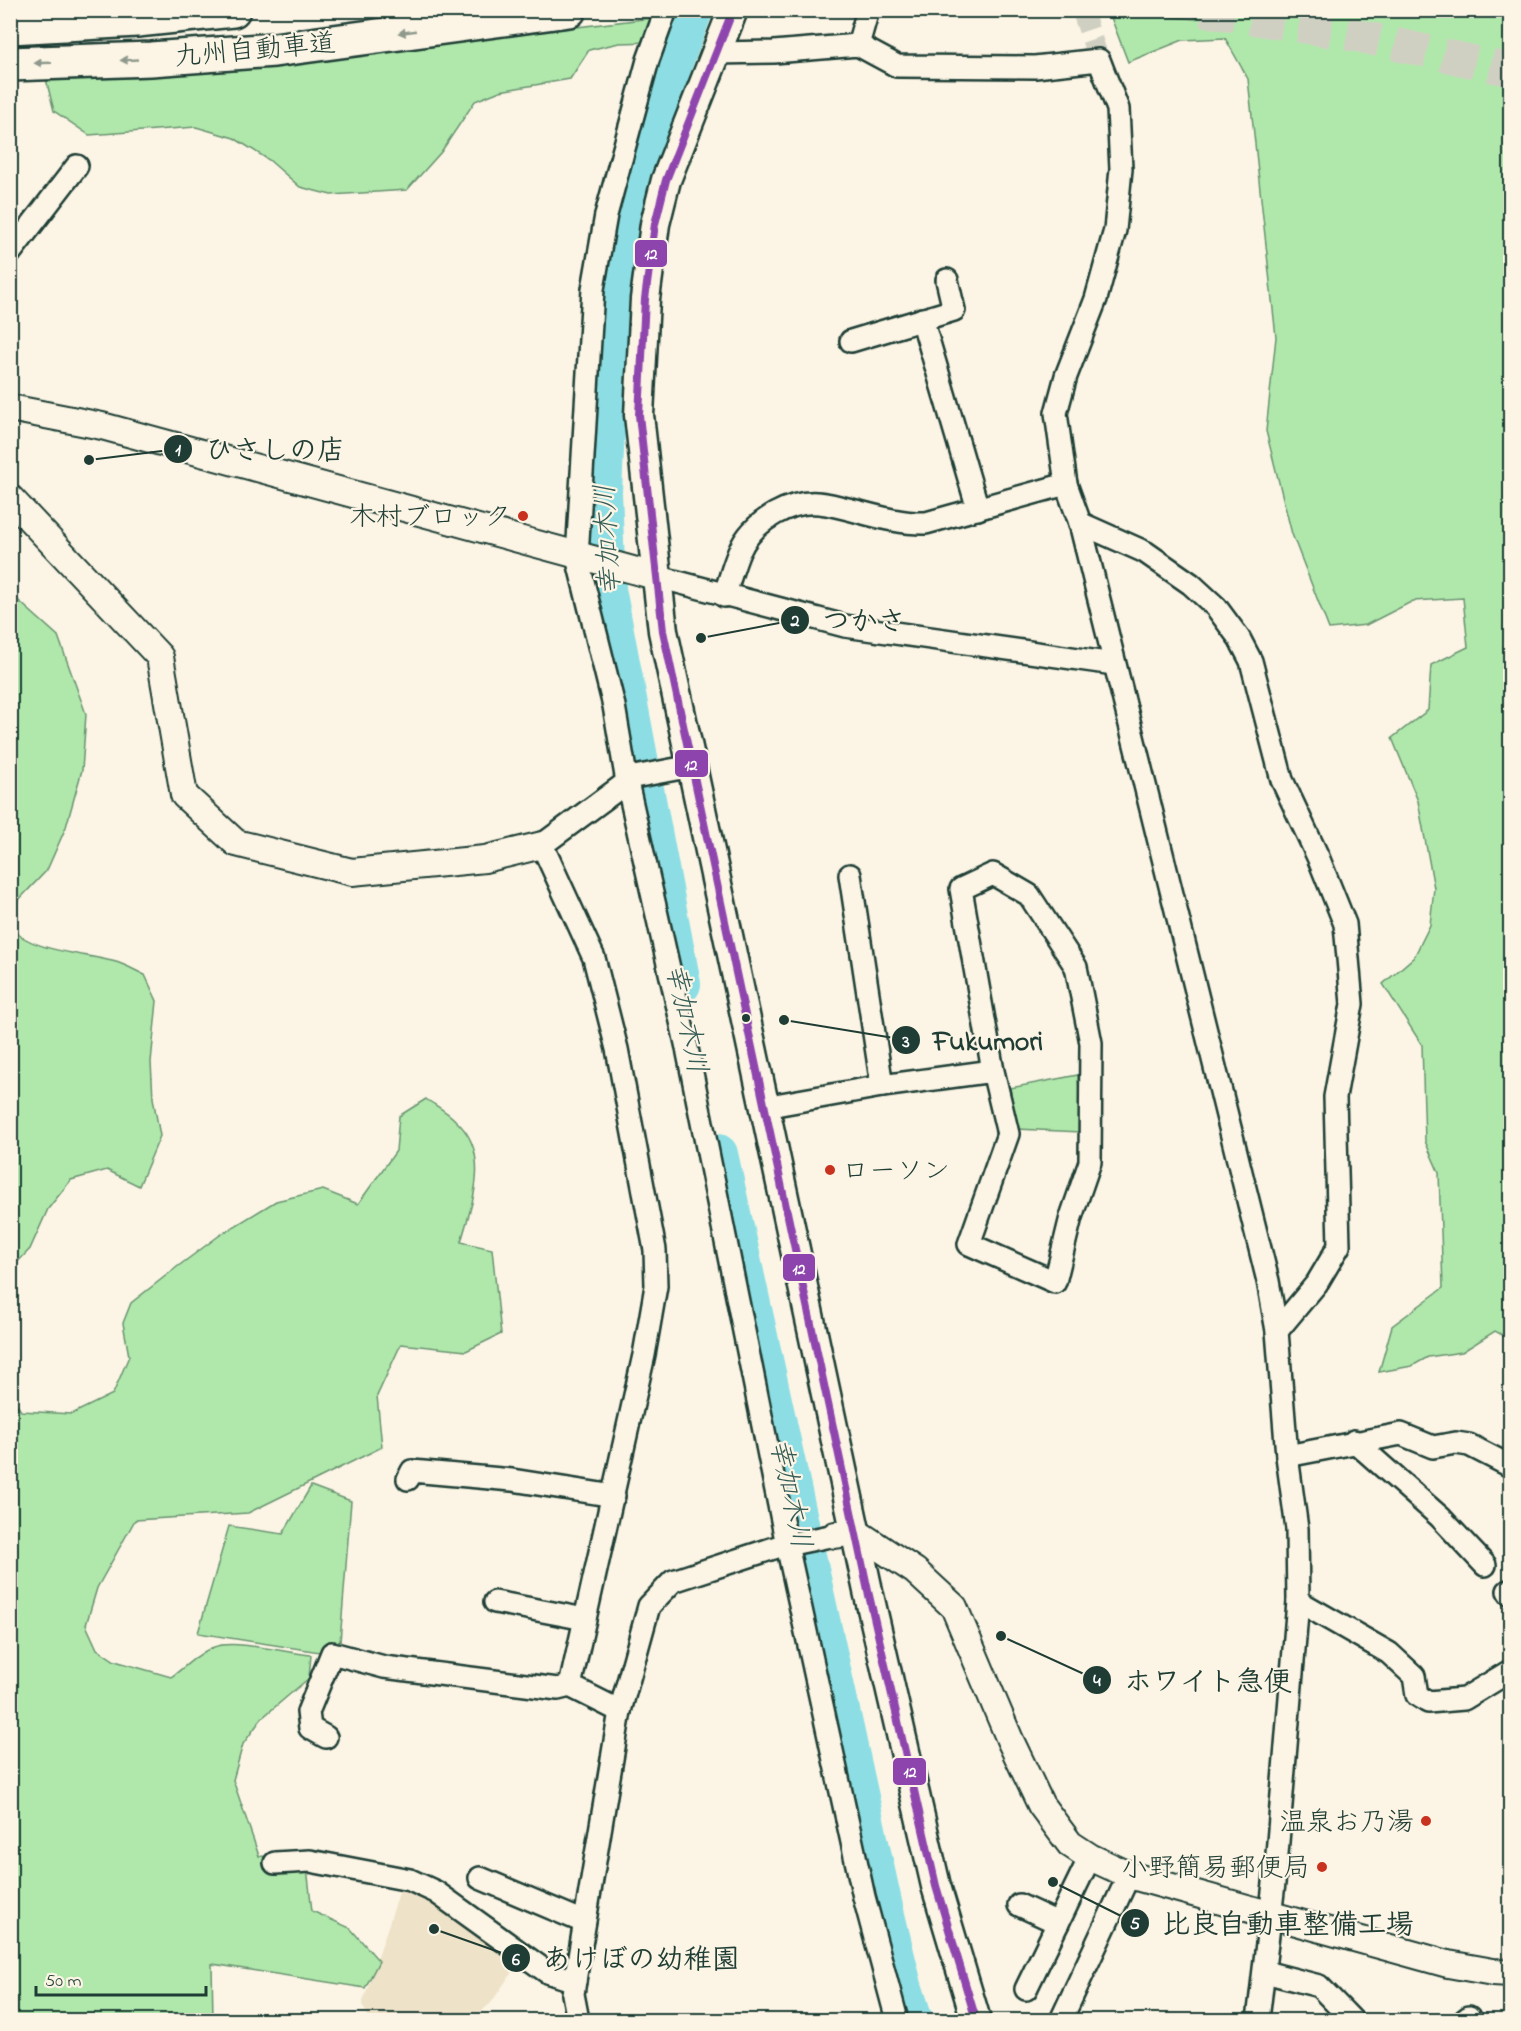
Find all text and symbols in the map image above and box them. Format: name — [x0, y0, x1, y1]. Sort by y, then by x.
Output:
street label: 九州自動車道 — [173, 25, 338, 78]
one-way arrow — [397, 28, 416, 37]
one-way arrow — [120, 55, 139, 64]
one-way arrow — [34, 58, 53, 68]
line badge: 12 — [634, 239, 668, 268]
text: 12 — [644, 243, 658, 267]
callout: ひさしの店 — [163, 426, 357, 472]
text: ひさしの店 — [205, 432, 345, 473]
text: 1 — [175, 438, 181, 464]
water label: 幸加木川 — [586, 483, 633, 597]
place label: 木村ブロック — [349, 499, 511, 538]
marker: 木村ブロック — [516, 509, 530, 523]
callout: つかさ — [780, 597, 918, 643]
text: つかさ — [822, 603, 906, 644]
text: 2 — [790, 609, 800, 635]
line badge: 12 — [674, 749, 709, 778]
text: 12 — [684, 754, 698, 778]
water label: 幸加木川 — [653, 960, 716, 1078]
unlabelled marker — [740, 1012, 752, 1024]
callout: Fukumori — [891, 1017, 1055, 1063]
text: Fukumori — [931, 1023, 1043, 1064]
text: 3 — [901, 1030, 910, 1056]
place label: ローソン — [842, 1153, 950, 1192]
marker: ローソン — [823, 1163, 837, 1177]
line badge: 12 — [782, 1253, 816, 1282]
text: 12 — [792, 1258, 806, 1282]
water label: 幸加木川 — [757, 1435, 820, 1553]
callout: ホワイト急便 — [1082, 1657, 1304, 1703]
text: ホワイト急便 — [1124, 1663, 1292, 1704]
text: 4 — [1093, 1669, 1101, 1695]
line badge: 12 — [892, 1757, 927, 1786]
text: 12 — [903, 1761, 917, 1785]
place label: 温泉お乃湯 — [1279, 1804, 1414, 1843]
marker: 温泉お乃湯 — [1419, 1814, 1433, 1828]
place label: 小野簡易郵便局 — [1121, 1850, 1310, 1889]
marker: 小野簡易郵便局 — [1315, 1860, 1329, 1874]
callout: 比良自動車整備工場 — [1120, 1900, 1426, 1946]
text: 比良自動車整備工場 — [1162, 1906, 1414, 1947]
text: 5 — [1130, 1912, 1141, 1938]
callout: あけぼの幼稚園 — [501, 1935, 751, 1981]
text: あけぼの幼稚園 — [543, 1941, 739, 1982]
text: 6 — [512, 1948, 520, 1974]
scale bar — [36, 1959, 206, 1997]
text: 50 m — [45, 1969, 82, 1995]

